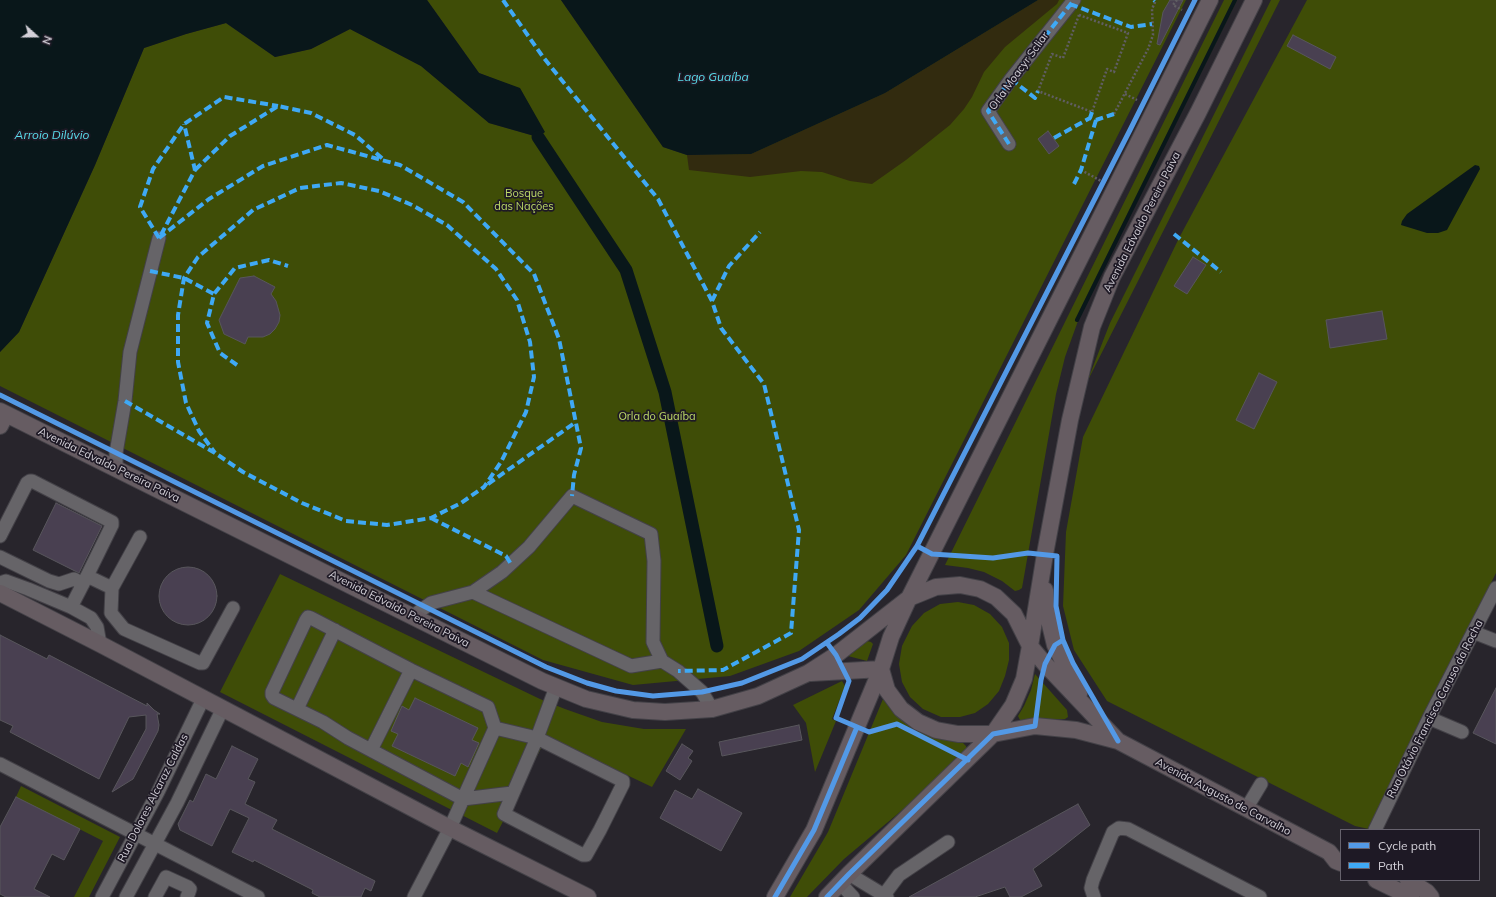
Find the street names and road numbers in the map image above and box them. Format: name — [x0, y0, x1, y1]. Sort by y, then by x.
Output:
street label: Orla Moacyr Scliar — [986, 29, 1052, 113]
street label: Avenida Edvaldo Pereira Paiva — [1101, 150, 1183, 294]
street label: Avenida Edvaldo Pereira Paiva — [36, 425, 182, 505]
street label: Avenida Edvaldo Pereira Paiva — [327, 568, 471, 650]
street label: Rua Otávio Francisco Caruso da Rocha — [1384, 618, 1486, 800]
street label: Rua Dolores Alcaraz Caldas — [115, 732, 191, 864]
street label: Avenida Augusto de Carvalho — [1153, 756, 1293, 838]

